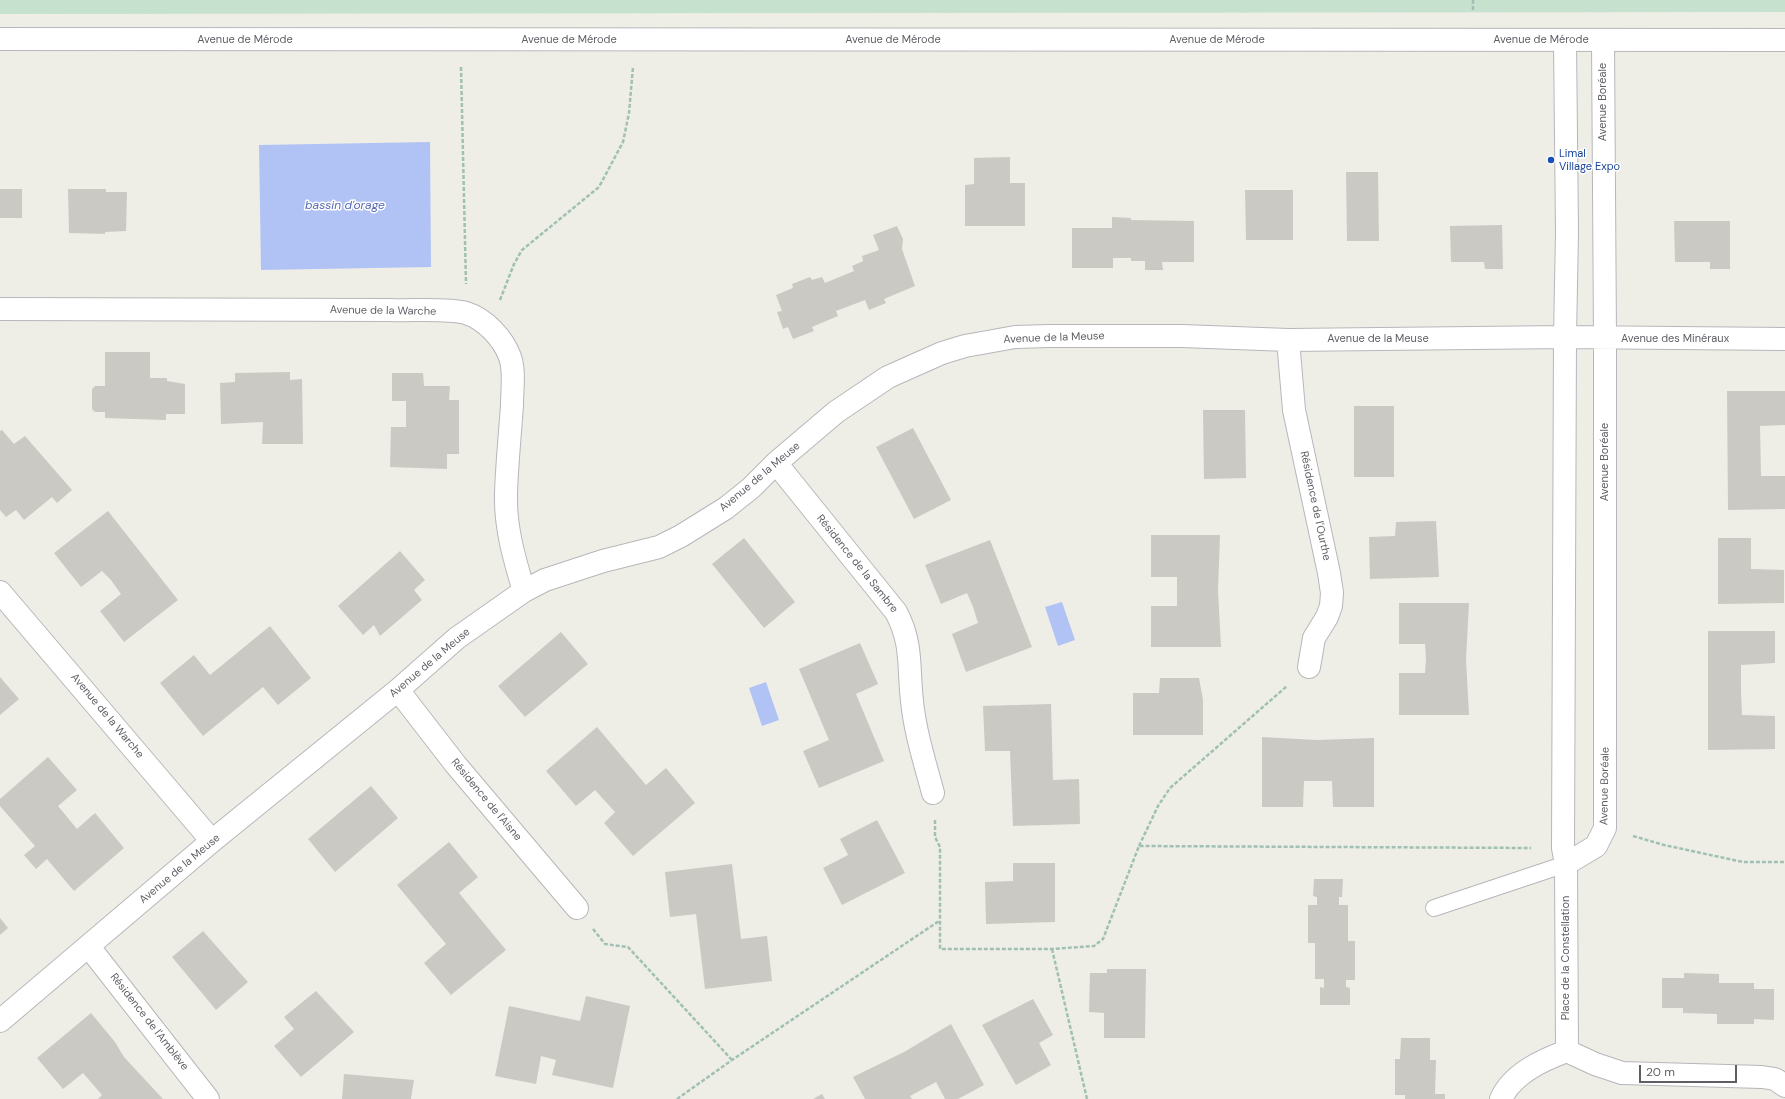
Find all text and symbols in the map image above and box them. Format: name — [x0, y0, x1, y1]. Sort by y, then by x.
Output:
street label: Avenue de Mérode — [197, 33, 293, 47]
street label: Avenue de Mérode — [521, 33, 617, 47]
street label: Avenue de Mérode — [845, 33, 941, 47]
street label: Avenue de Mérode — [1169, 33, 1265, 47]
street label: Avenue de Mérode — [1493, 33, 1589, 47]
street label: Avenue Boréale — [1596, 63, 1610, 141]
place label: Limal Village Expo — [1559, 147, 1620, 173]
marker: Limal Village Expo — [1546, 155, 1556, 165]
water label: bassin d'orage — [305, 199, 385, 213]
street label: Avenue de la Warche — [330, 303, 436, 319]
street label: Avenue de la Meuse — [1003, 330, 1105, 346]
street label: Avenue de la Meuse — [1327, 332, 1429, 346]
street label: Avenue des Minéraux — [1621, 332, 1729, 346]
street label: Avenue Boréale — [1598, 423, 1612, 501]
street label: Avenue de la Meuse — [717, 439, 803, 515]
street label: Résidence de l'Ourthe — [1297, 450, 1333, 562]
street label: Résidence de la Sambre — [813, 512, 901, 616]
street label: Avenue de la Meuse — [387, 625, 473, 701]
street label: Avenue de la Warche — [68, 671, 146, 761]
street label: Avenue Boréale — [1598, 747, 1612, 825]
street label: Résidence de l'Aisne — [448, 756, 524, 844]
street label: Avenue de la Meuse — [137, 831, 223, 907]
street label: Place de la Constellation — [1559, 896, 1573, 1020]
street label: Résidence de l'Amblève — [107, 971, 191, 1073]
scale bar — [1641, 1057, 1739, 1083]
text: 20 m — [1646, 1064, 1675, 1080]

